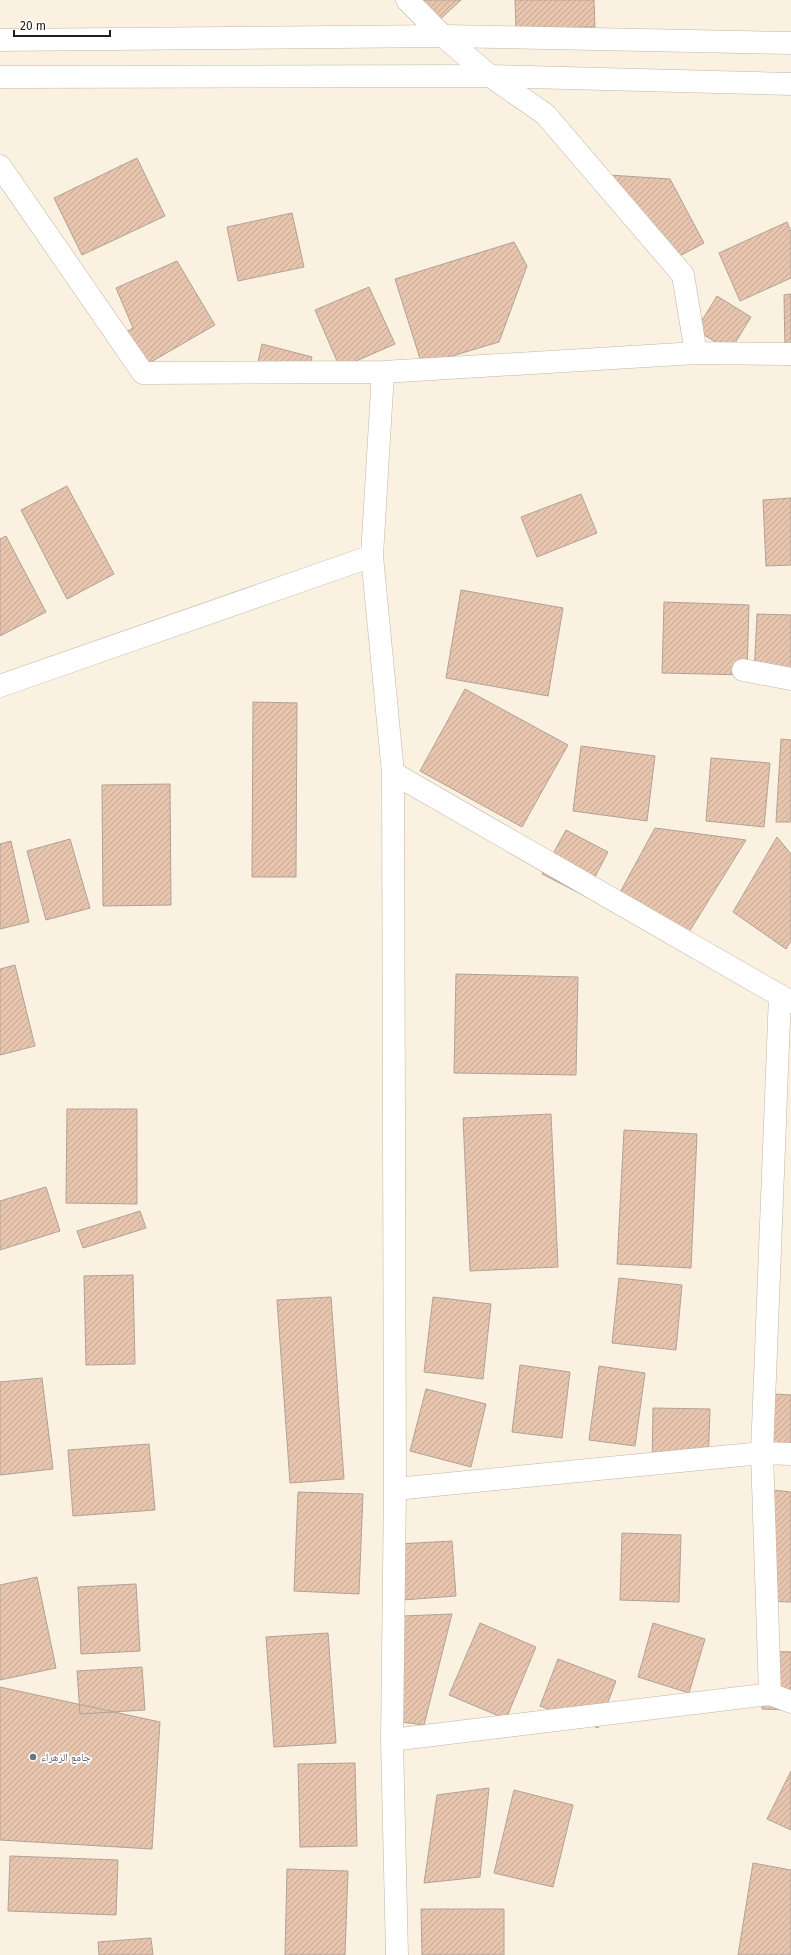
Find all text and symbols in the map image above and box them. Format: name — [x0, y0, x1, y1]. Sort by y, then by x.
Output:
scale bar — [14, 12, 110, 38]
text: 20 m — [20, 19, 46, 33]
place label: جامع الزهراء — [41, 1751, 91, 1764]
marker: جامع الزهراء — [28, 1752, 38, 1762]

